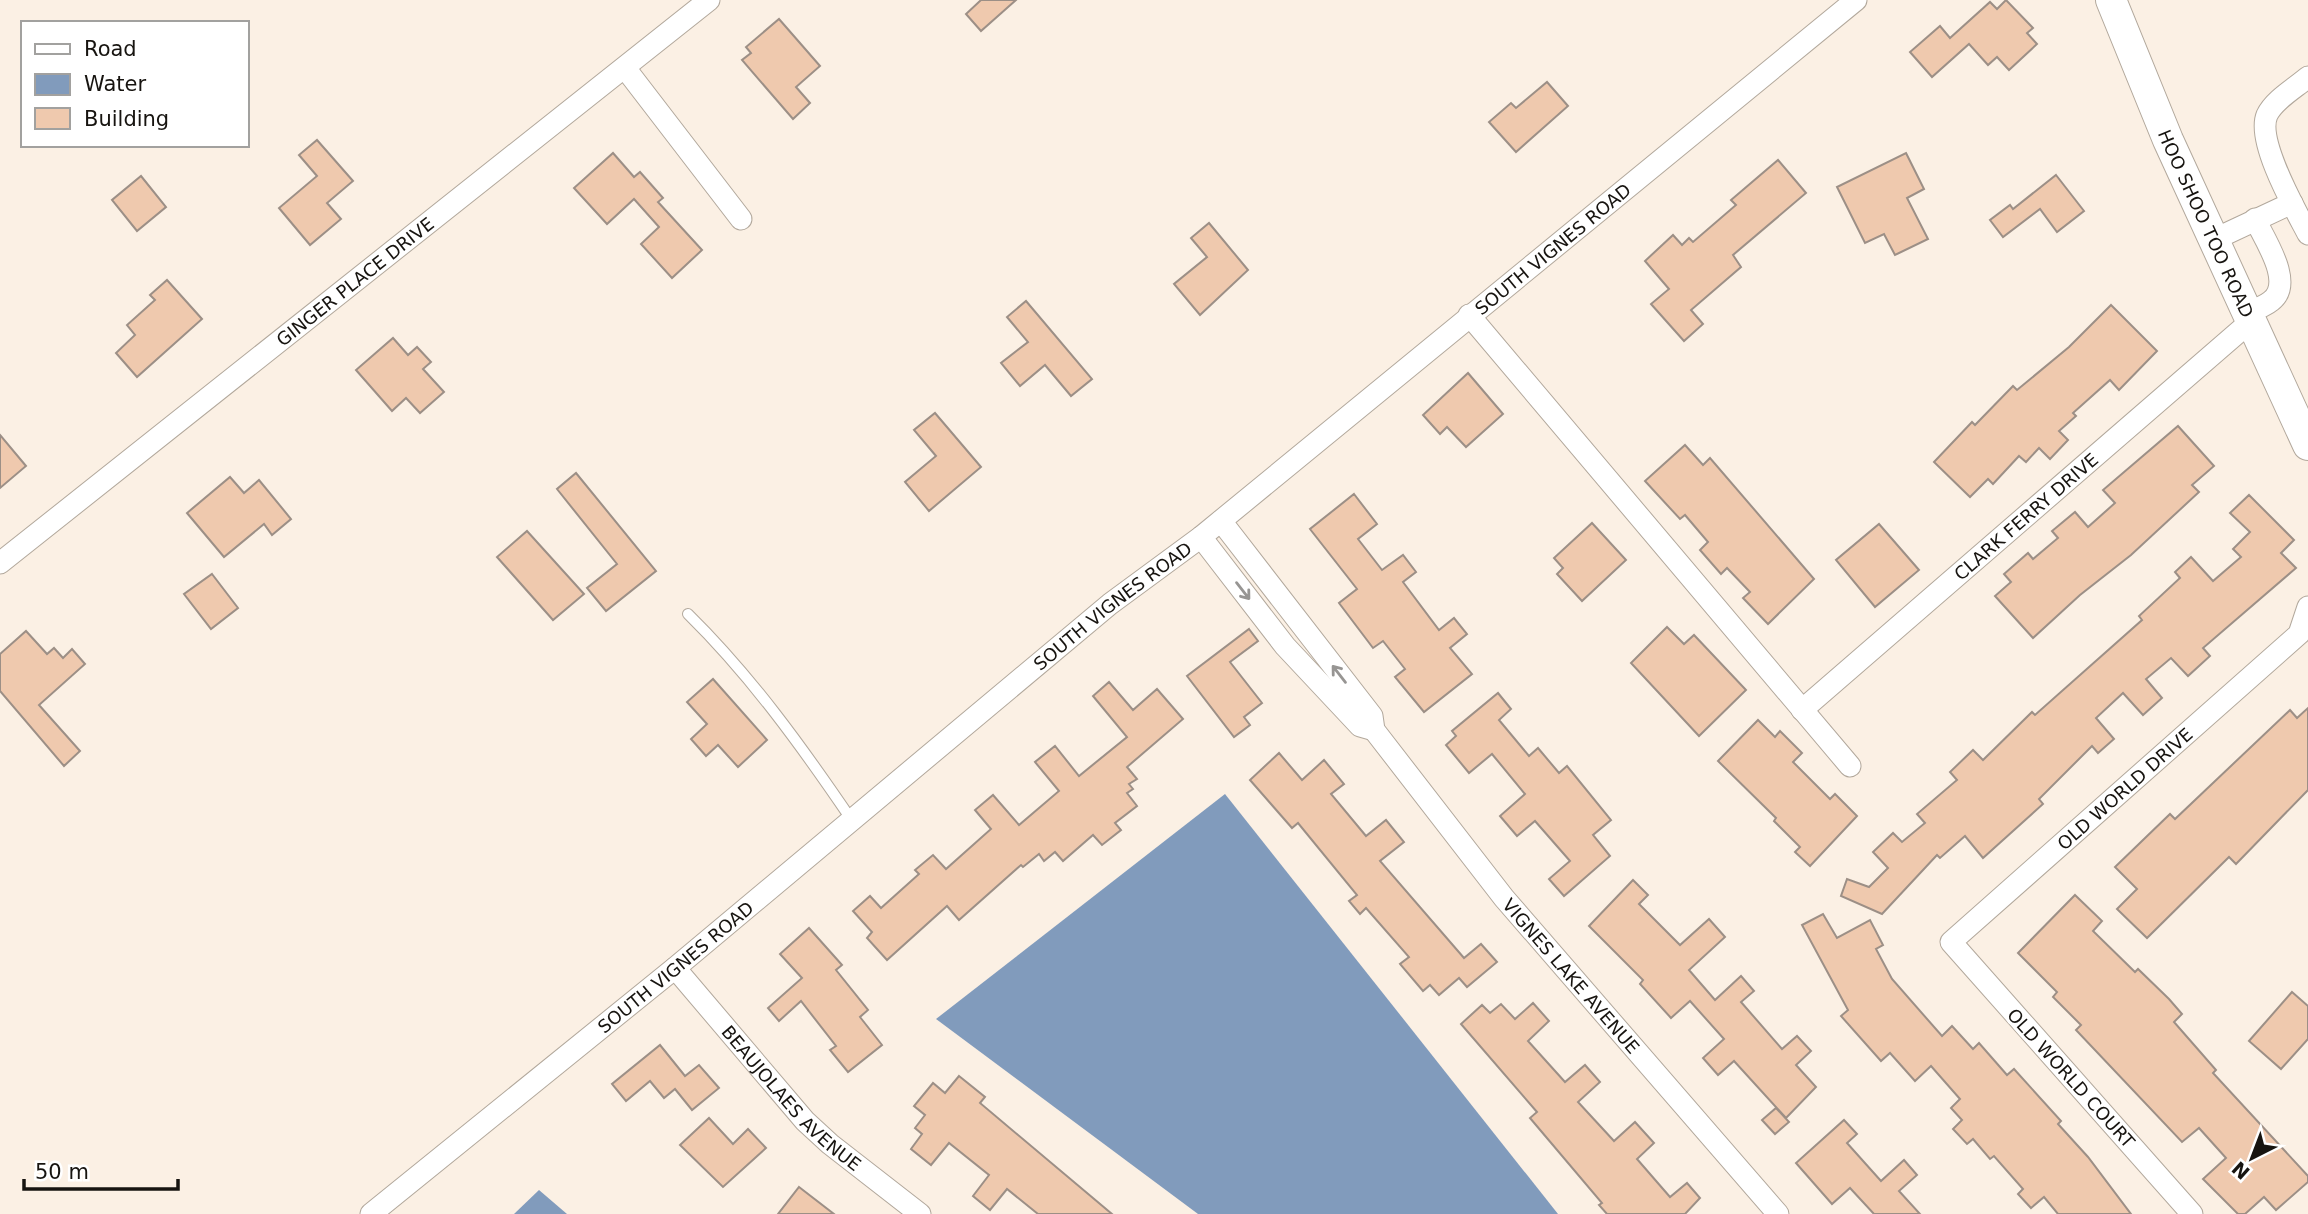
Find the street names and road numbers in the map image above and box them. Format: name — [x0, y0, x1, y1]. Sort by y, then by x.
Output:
street label: HOO SHOO TOO ROAD — [2154, 126, 2258, 321]
street label: SOUTH VIGNES ROAD — [1470, 179, 1635, 319]
street label: GINGER PLACE DRIVE — [272, 213, 438, 350]
street label: CLARK FERRY DRIVE — [1950, 448, 2102, 584]
street label: SOUTH VIGNES ROAD — [1029, 537, 1195, 674]
street label: OLD WORLD DRIVE — [2053, 723, 2196, 854]
street label: VIGNES LAKE AVENUE — [1498, 894, 1644, 1057]
street label: SOUTH VIGNES ROAD — [593, 897, 757, 1037]
street label: OLD WORLD COURT — [2003, 1004, 2140, 1153]
street label: BEAUJOLAES AVENUE — [718, 1021, 865, 1175]

